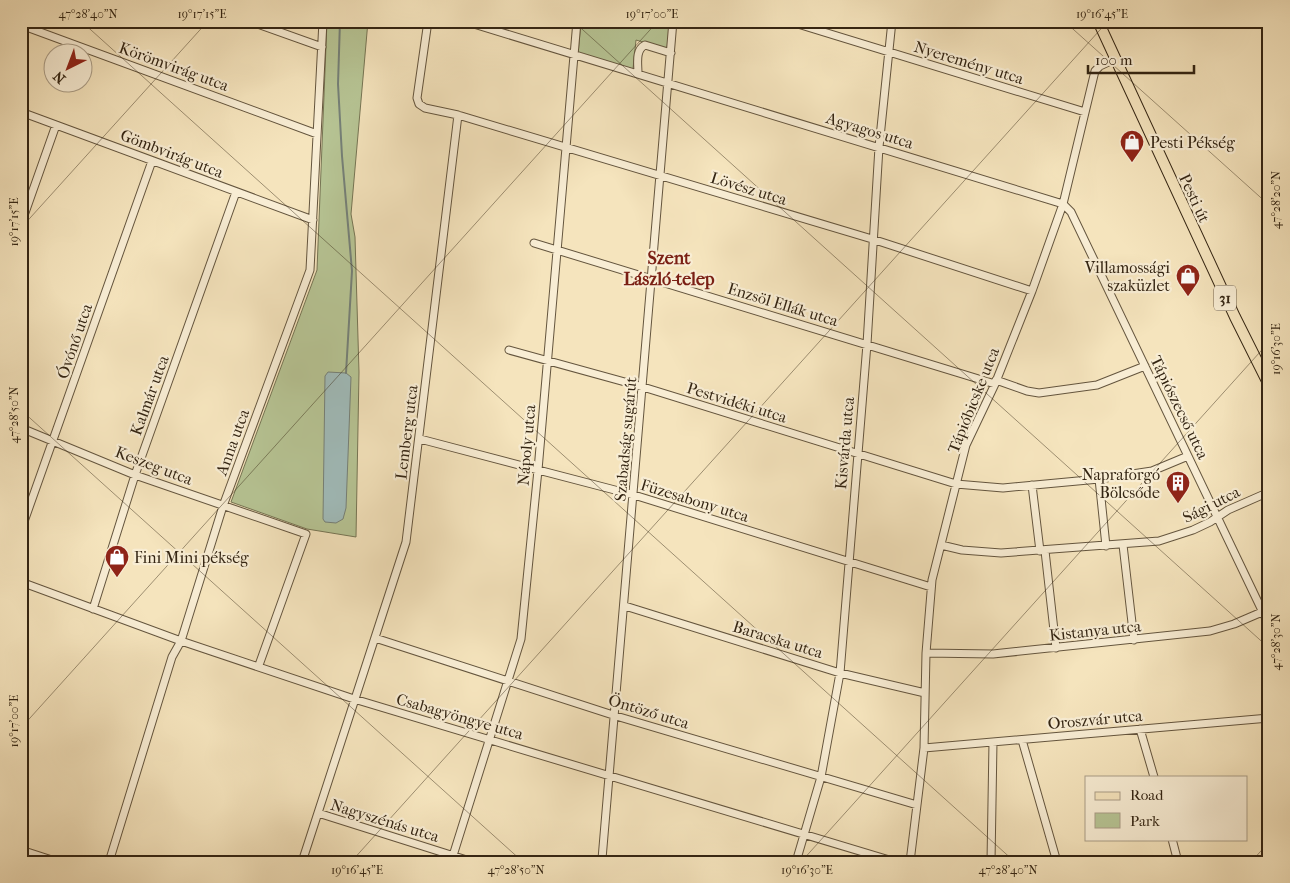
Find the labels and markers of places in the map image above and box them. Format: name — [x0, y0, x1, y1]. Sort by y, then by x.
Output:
shop icon: Pesti Pékség — [1119, 129, 1145, 163]
place label: Pesti Pékség — [1150, 133, 1235, 152]
place label: Villamossági szaküzlet — [1084, 258, 1170, 295]
shop icon: Villamossági szaküzlet — [1175, 263, 1201, 297]
place label: Napraforgó Bölcsőde — [1082, 465, 1160, 502]
building icon: Napraforgó Bölcsőde — [1165, 470, 1191, 504]
shop icon: Fini Mini pékség — [104, 544, 130, 578]
place label: Fini Mini pékség — [134, 548, 249, 567]

